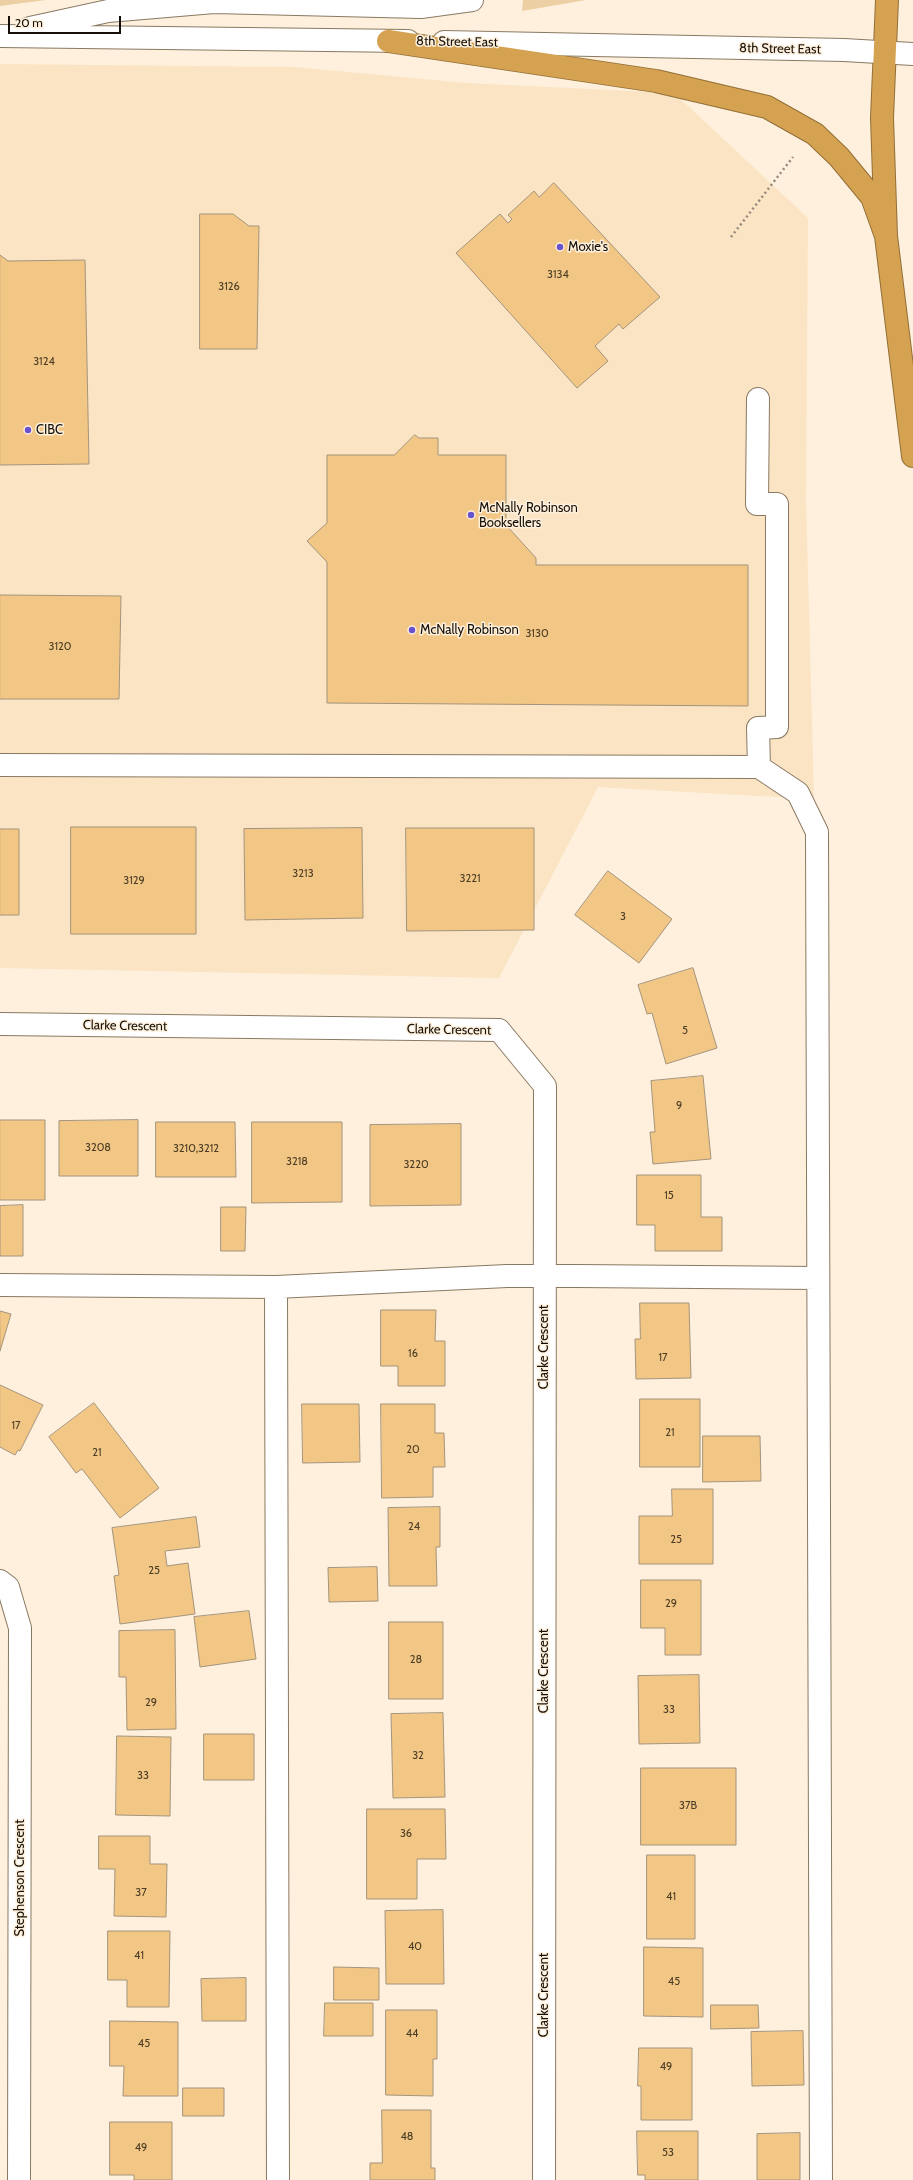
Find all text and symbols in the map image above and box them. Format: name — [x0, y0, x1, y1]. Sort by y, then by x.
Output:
scale bar — [10, 8, 123, 34]
text: 20 m — [15, 15, 43, 30]
street label: 8th Street East — [416, 33, 498, 51]
street label: 8th Street East — [739, 40, 821, 58]
place label: Moxie's — [568, 239, 608, 255]
marker: Moxie's — [555, 242, 565, 252]
house number: 3134 — [547, 268, 569, 282]
house number: 3126 — [218, 280, 240, 294]
house number: 3124 — [33, 355, 55, 369]
place label: CIBC — [36, 422, 63, 438]
marker: CIBC — [23, 425, 33, 435]
place label: McNally Robinson Booksellers — [479, 500, 578, 531]
marker: McNally Robinson Booksellers — [466, 510, 476, 520]
place label: McNally Robinson — [420, 622, 519, 638]
marker: McNally Robinson — [407, 625, 417, 635]
house number: 3130 — [525, 627, 549, 641]
house number: 3120 — [49, 640, 71, 654]
house number: 3213 — [292, 867, 314, 881]
house number: 3221 — [459, 872, 481, 886]
house number: 3129 — [123, 874, 145, 888]
house number: 3 — [620, 910, 626, 924]
street label: Clarke Crescent — [83, 1017, 167, 1035]
street label: Clarke Crescent — [407, 1021, 491, 1039]
house number: 5 — [682, 1024, 688, 1038]
house number: 9 — [676, 1099, 682, 1113]
house number: 3208 — [85, 1141, 111, 1155]
house number: 3210,3212 — [173, 1142, 219, 1156]
house number: 3218 — [286, 1155, 308, 1169]
house number: 3220 — [403, 1158, 429, 1172]
house number: 15 — [664, 1189, 674, 1203]
street label: Clarke Crescent — [536, 1305, 552, 1389]
house number: 16 — [408, 1347, 418, 1361]
house number: 17 — [658, 1351, 668, 1365]
house number: 17 — [11, 1419, 21, 1433]
house number: 21 — [665, 1426, 675, 1440]
house number: 20 — [406, 1443, 420, 1457]
house number: 21 — [92, 1446, 102, 1460]
house number: 24 — [408, 1520, 420, 1534]
house number: 25 — [670, 1533, 682, 1547]
house number: 25 — [148, 1564, 160, 1578]
house number: 29 — [665, 1597, 677, 1611]
street label: Clarke Crescent — [536, 1629, 552, 1713]
house number: 28 — [410, 1653, 422, 1667]
house number: 29 — [145, 1696, 157, 1710]
house number: 33 — [663, 1703, 675, 1717]
house number: 32 — [412, 1749, 424, 1763]
house number: 33 — [137, 1769, 149, 1783]
house number: 37B — [679, 1799, 697, 1813]
street label: Stephenson Crescent — [12, 1819, 28, 1937]
house number: 36 — [400, 1827, 412, 1841]
house number: 37 — [135, 1886, 147, 1900]
house number: 41 — [666, 1890, 676, 1904]
house number: 40 — [408, 1940, 422, 1954]
house number: 41 — [134, 1949, 144, 1963]
street label: Clarke Crescent — [536, 1953, 552, 2037]
house number: 45 — [668, 1975, 680, 1989]
house number: 44 — [406, 2027, 418, 2041]
house number: 45 — [138, 2037, 150, 2051]
house number: 49 — [660, 2060, 672, 2074]
house number: 48 — [400, 2130, 414, 2144]
house number: 49 — [135, 2141, 147, 2155]
house number: 53 — [662, 2146, 674, 2160]

